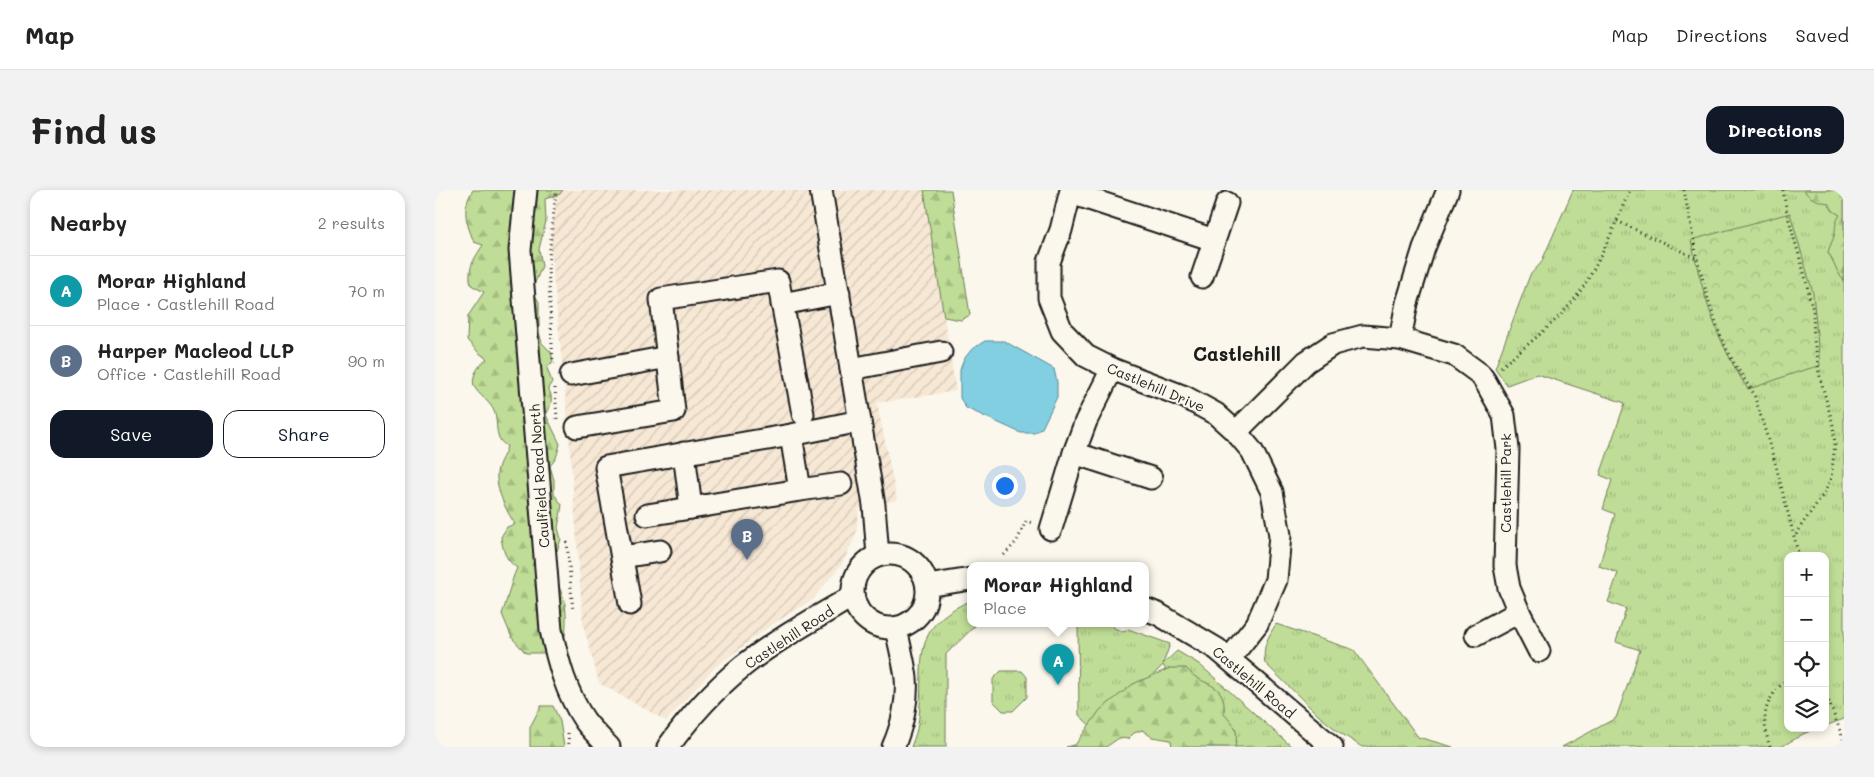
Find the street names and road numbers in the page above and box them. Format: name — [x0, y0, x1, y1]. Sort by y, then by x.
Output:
street label: Castlehill Drive — [1104, 358, 1208, 416]
street label: Caulfield Road North — [524, 403, 554, 549]
street label: Castlehill Park — [1496, 433, 1515, 533]
street label: Castlehill Road — [741, 601, 837, 673]
street label: Castlehill Road — [1209, 642, 1299, 722]

